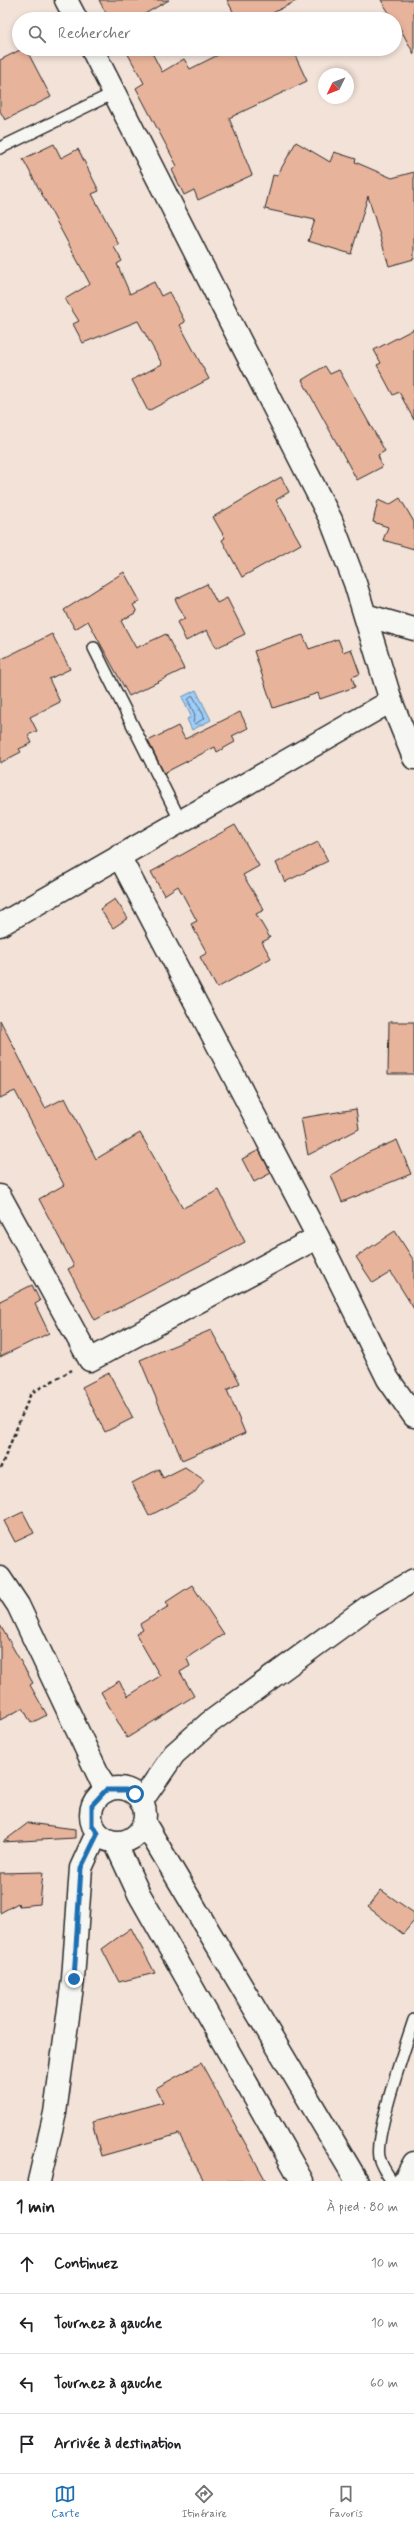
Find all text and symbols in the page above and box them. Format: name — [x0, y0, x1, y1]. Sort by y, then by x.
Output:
search box — [12, 12, 402, 56]
icon: search — [26, 23, 48, 45]
text: Rechercher — [58, 24, 131, 44]
north arrow — [318, 68, 354, 104]
route start — [126, 1785, 144, 1803]
route end — [65, 1970, 83, 1988]
text: 1 min — [16, 2196, 55, 2218]
text: À pied · 80 m — [327, 2199, 398, 2216]
icon: ahead — [16, 2253, 38, 2275]
text: Continuez — [54, 2254, 118, 2274]
text: 10 m — [371, 2255, 398, 2272]
icon: left — [16, 2313, 38, 2335]
text: Tournez à gauche — [54, 2314, 162, 2334]
text: 10 m — [371, 2315, 398, 2332]
icon: left — [16, 2373, 38, 2395]
text: Tournez à gauche — [54, 2374, 162, 2394]
text: 60 m — [370, 2375, 398, 2392]
icon: arrive — [16, 2433, 38, 2455]
text: Arrivée à destination — [54, 2434, 181, 2454]
tab: Carte — [51, 2483, 79, 2521]
tab: Itinéraire — [182, 2483, 227, 2521]
tab: Favoris — [329, 2483, 363, 2521]

